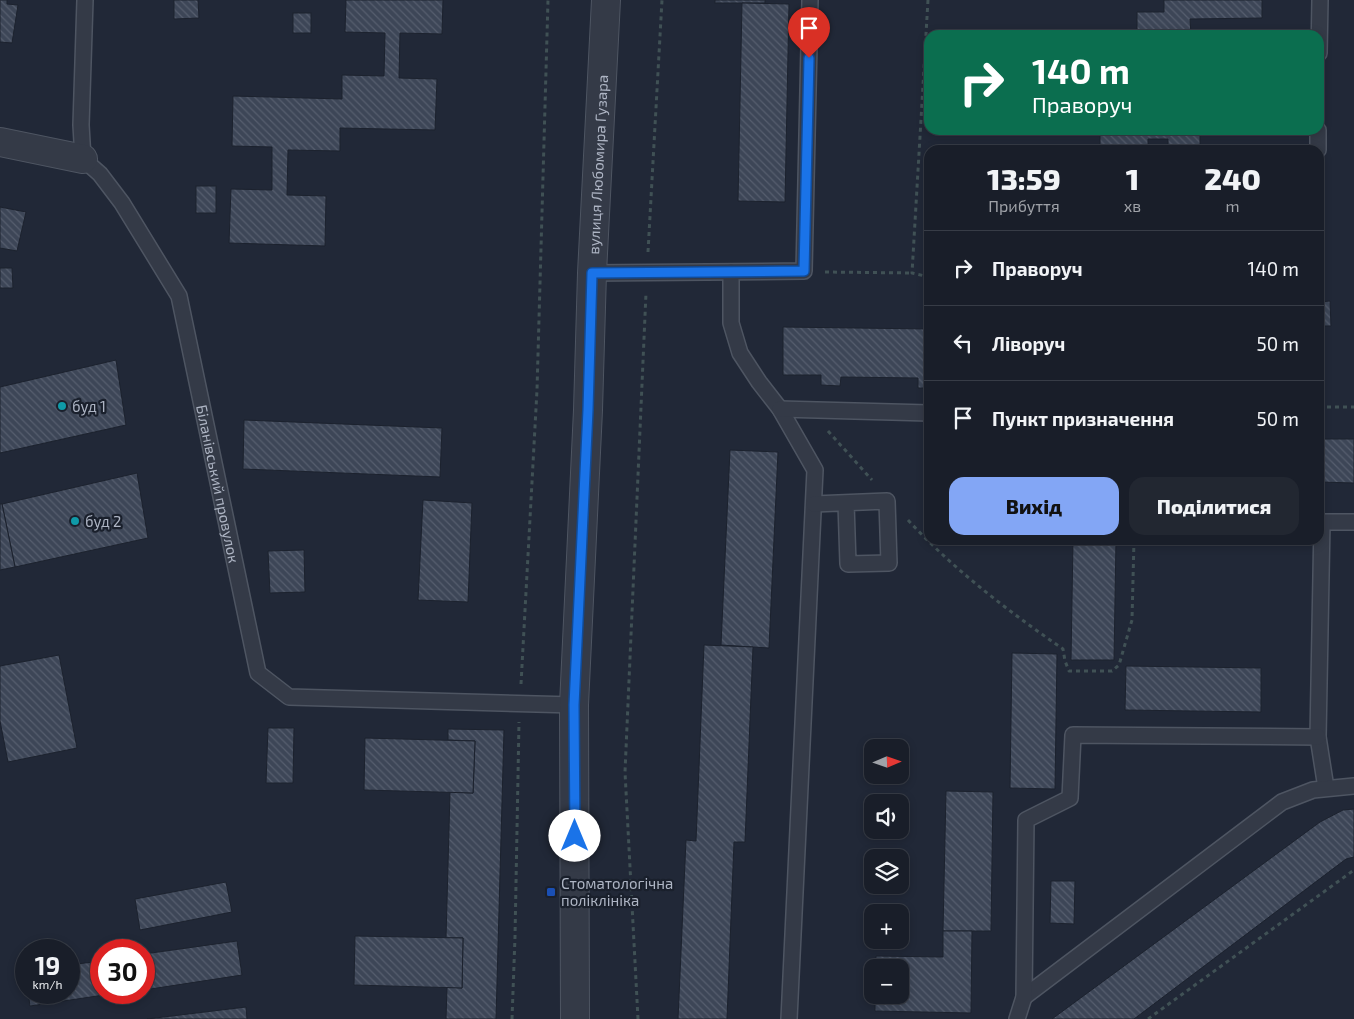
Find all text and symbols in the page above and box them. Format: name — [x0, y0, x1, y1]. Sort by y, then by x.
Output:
pin — [788, 7, 830, 58]
icon: arrive — [795, 14, 823, 42]
text: 140 m — [1032, 49, 1130, 91]
icon: right — [949, 50, 1014, 115]
street label: вулиця Любомира Гузара — [584, 74, 611, 255]
text: Праворуч — [1032, 91, 1133, 117]
text: 13:59 — [987, 160, 1061, 196]
text: 1 — [1126, 160, 1139, 196]
text: 240 — [1204, 160, 1261, 196]
text: Прибуття — [988, 196, 1060, 215]
text: хв — [1124, 196, 1141, 215]
text: m — [1226, 196, 1240, 215]
icon: right — [949, 254, 977, 282]
text: Праворуч — [992, 257, 1083, 280]
text: 140 m — [1247, 257, 1299, 280]
icon: left — [949, 329, 977, 357]
text: Ліворуч — [992, 332, 1065, 355]
text: 50 m — [1256, 332, 1299, 355]
place label: буд 1 — [72, 397, 106, 416]
marker: буд 1 — [56, 400, 68, 412]
street label: Біланівський провулок — [193, 403, 244, 564]
icon: arrive — [949, 404, 977, 432]
text: Пункт призначення — [992, 407, 1174, 430]
text: 50 m — [1256, 407, 1299, 430]
button: Вихід — [949, 477, 1119, 535]
button: Поділитися — [1129, 477, 1299, 535]
place label: буд 2 — [85, 512, 121, 531]
marker: буд 2 — [69, 515, 81, 527]
north arrow — [864, 739, 909, 784]
map controls — [864, 739, 909, 1004]
button: sound — [864, 794, 909, 839]
position arrow — [548, 809, 600, 861]
button: layers — [864, 849, 909, 894]
place label: Стоматологічна поліклініка — [561, 874, 673, 909]
marker: Стоматологічна поліклініка — [545, 886, 557, 898]
button: + — [864, 904, 909, 949]
speed limit sign: 30 — [90, 939, 155, 1004]
text: 19 — [35, 950, 60, 980]
button: − — [864, 959, 909, 1004]
text: km/h — [33, 977, 62, 991]

